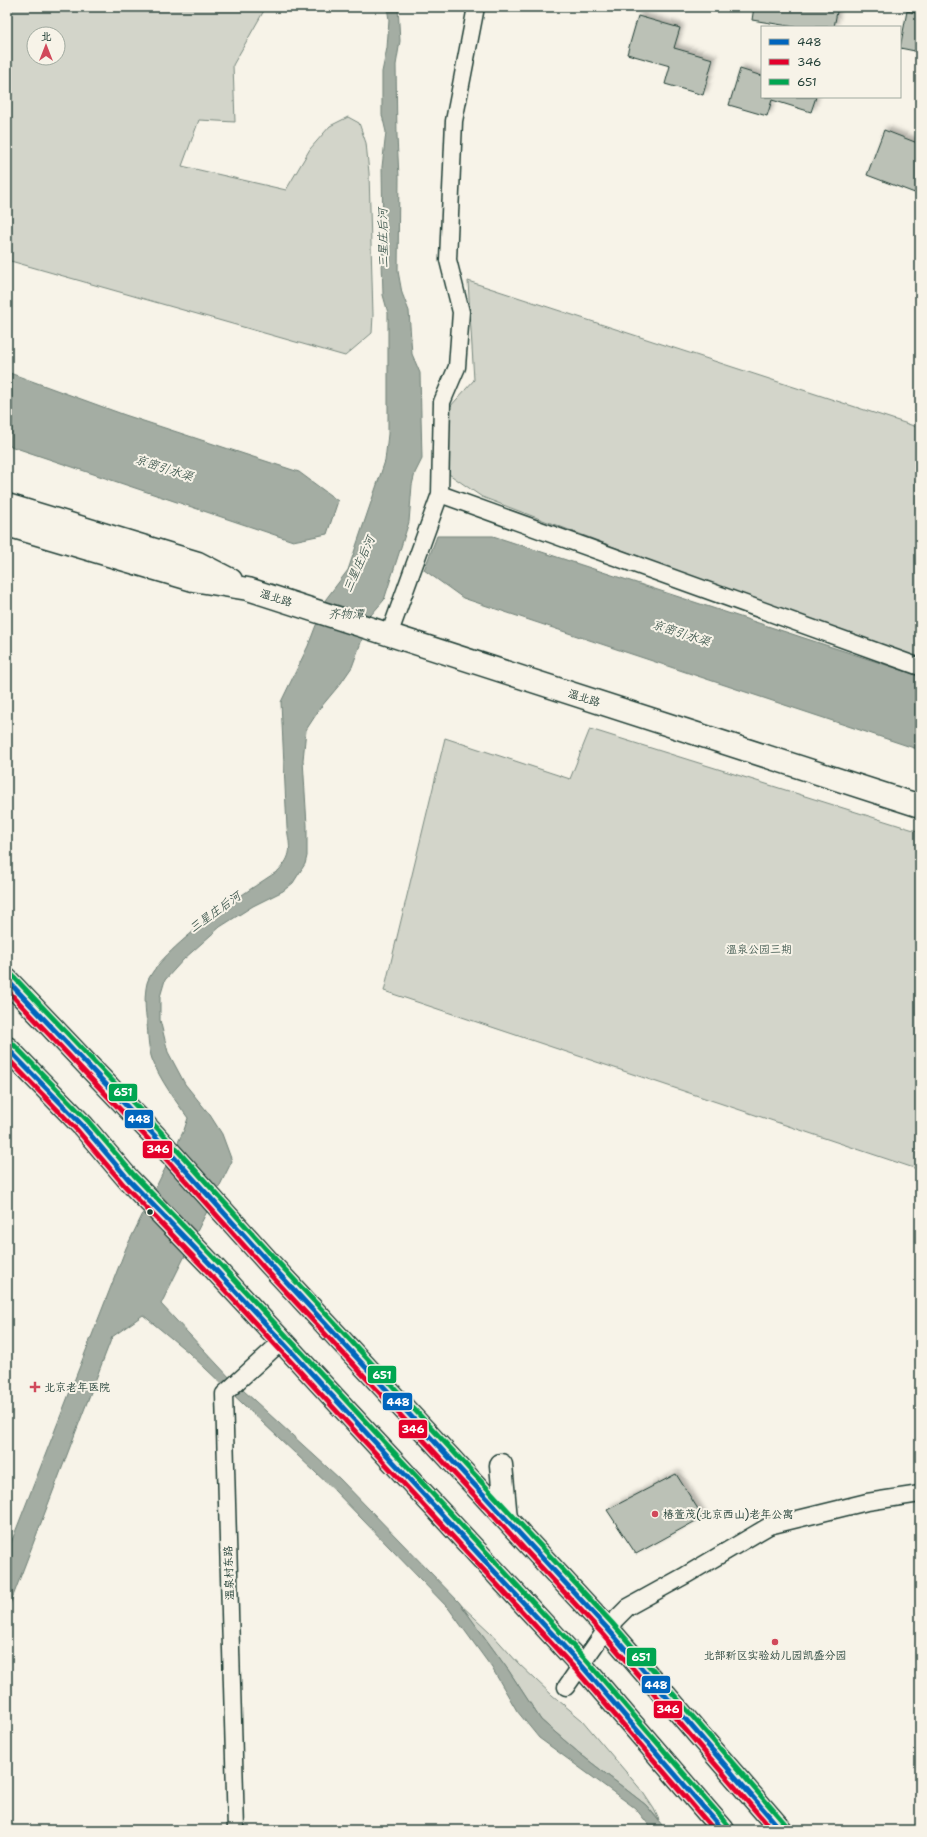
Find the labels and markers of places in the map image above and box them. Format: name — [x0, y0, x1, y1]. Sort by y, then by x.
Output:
unlabelled marker — [145, 1207, 155, 1217]
place label: 北京老年医院 — [44, 1380, 110, 1395]
marker: 北京老年医院 — [29, 1381, 41, 1393]
place label: 椿萱茂(北京西山)老年公寓 — [663, 1507, 793, 1522]
marker: 椿萱茂(北京西山)老年公寓 — [650, 1509, 660, 1519]
marker: 北部新区实验幼儿园凯盛分园 — [770, 1637, 780, 1647]
place label: 北部新区实验幼儿园凯盛分园 — [704, 1648, 847, 1663]

